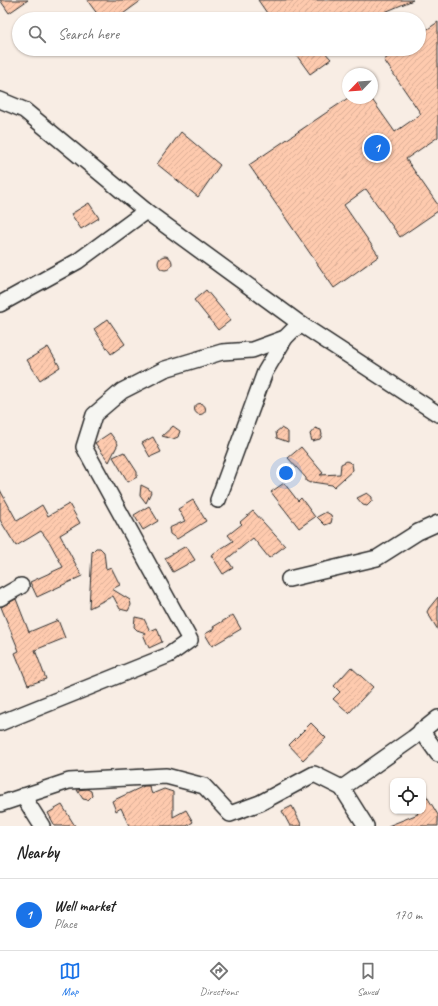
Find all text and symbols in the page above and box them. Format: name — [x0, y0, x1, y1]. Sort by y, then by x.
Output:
search box — [12, 12, 426, 56]
icon: search — [26, 23, 48, 45]
text: Search here — [58, 25, 119, 44]
north arrow — [342, 68, 378, 104]
pin: 1 — [364, 133, 390, 163]
your location — [276, 463, 296, 483]
map controls — [390, 778, 426, 814]
button: locate — [390, 778, 426, 814]
text: Nearby — [16, 842, 59, 863]
text: Well market — [54, 897, 115, 916]
text: 1 — [26, 907, 32, 923]
text: 170 m — [394, 907, 422, 923]
text: Place — [54, 916, 77, 932]
tab: Map — [59, 960, 81, 998]
tab: Directions — [200, 960, 238, 998]
tab: Saved — [357, 960, 379, 998]

